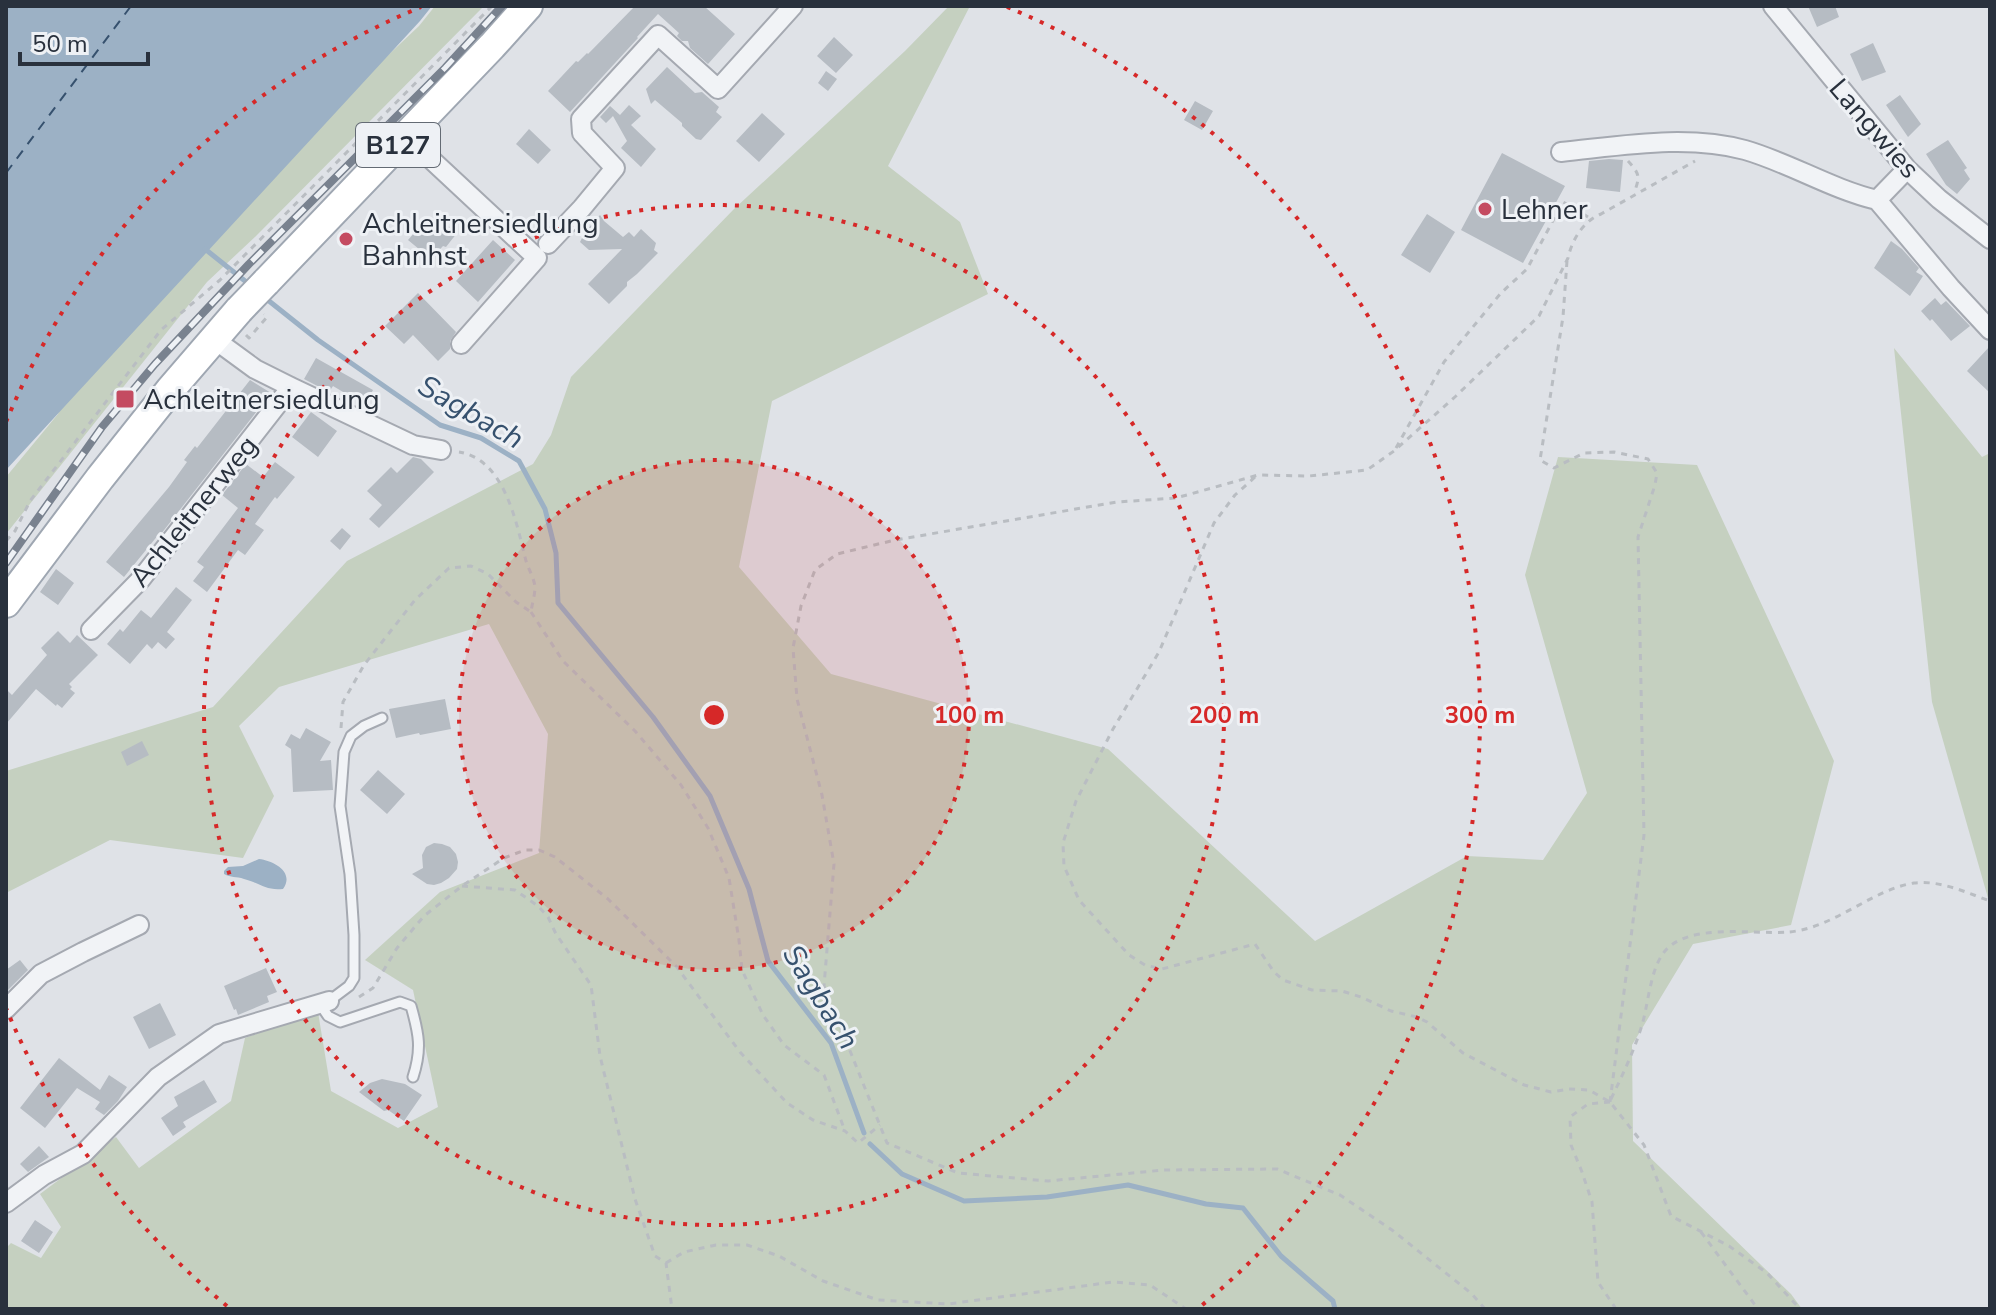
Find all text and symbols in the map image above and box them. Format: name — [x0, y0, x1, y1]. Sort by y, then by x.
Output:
scale bar — [20, 16, 148, 66]
text: 50 m — [32, 28, 88, 60]
street label: Langwies — [1820, 71, 1928, 187]
road number: B127 — [356, 123, 440, 167]
place label: Lehner — [1501, 191, 1588, 229]
marker: Lehner — [1476, 200, 1494, 218]
place label: Achleitnersiedlung Bahnhst — [362, 205, 599, 275]
marker: Achleitnersiedlung Bahnhst — [337, 230, 355, 248]
water label: Sagbach — [410, 366, 531, 459]
place label: Achleitnersiedlung — [143, 381, 380, 419]
marker: Achleitnersiedlung — [114, 388, 136, 410]
street label: Achleitnerweg — [121, 428, 267, 595]
text: 100 m — [934, 699, 1004, 731]
text: 200 m — [1189, 699, 1259, 731]
text: 300 m — [1445, 699, 1515, 731]
centre of rings — [700, 701, 728, 729]
water label: Sagbach — [772, 937, 869, 1057]

